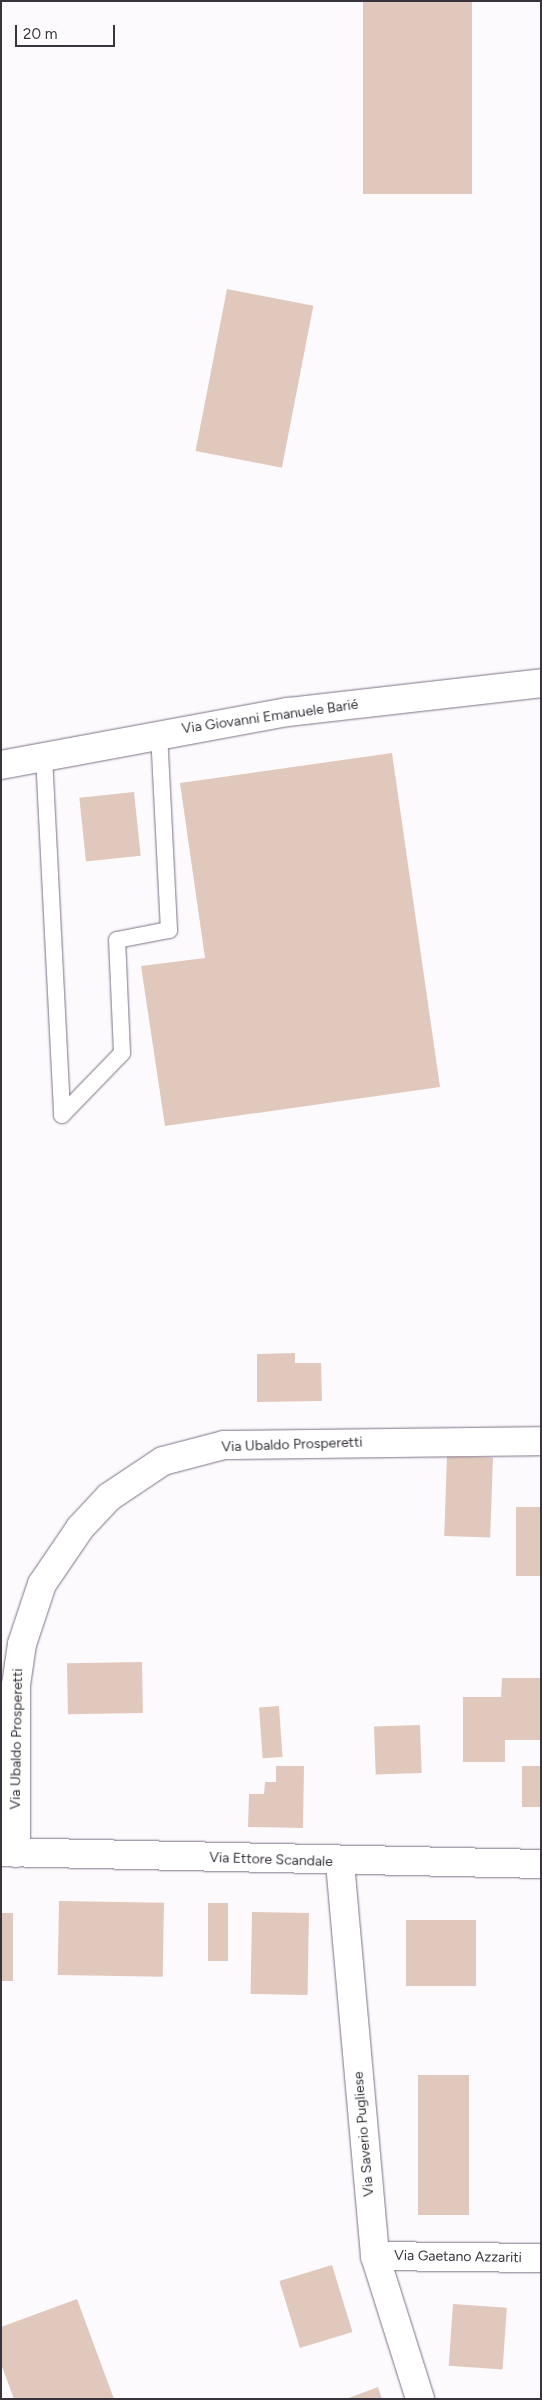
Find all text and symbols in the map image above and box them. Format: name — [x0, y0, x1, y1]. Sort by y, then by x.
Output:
scale bar — [18, 15, 118, 47]
text: 20 m — [23, 25, 57, 43]
street label: Via Giovanni Emanuele Barié — [181, 696, 359, 738]
street label: Via Ubaldo Prosperetti — [221, 1434, 363, 1456]
street label: Via Ubaldo Prosperetti — [7, 1668, 27, 1810]
street label: Via Ettore Scandale — [209, 1849, 333, 1871]
street label: Via Saverio Pugliese — [350, 2071, 378, 2197]
street label: Via Gaetano Azzariti — [394, 2247, 522, 2267]

